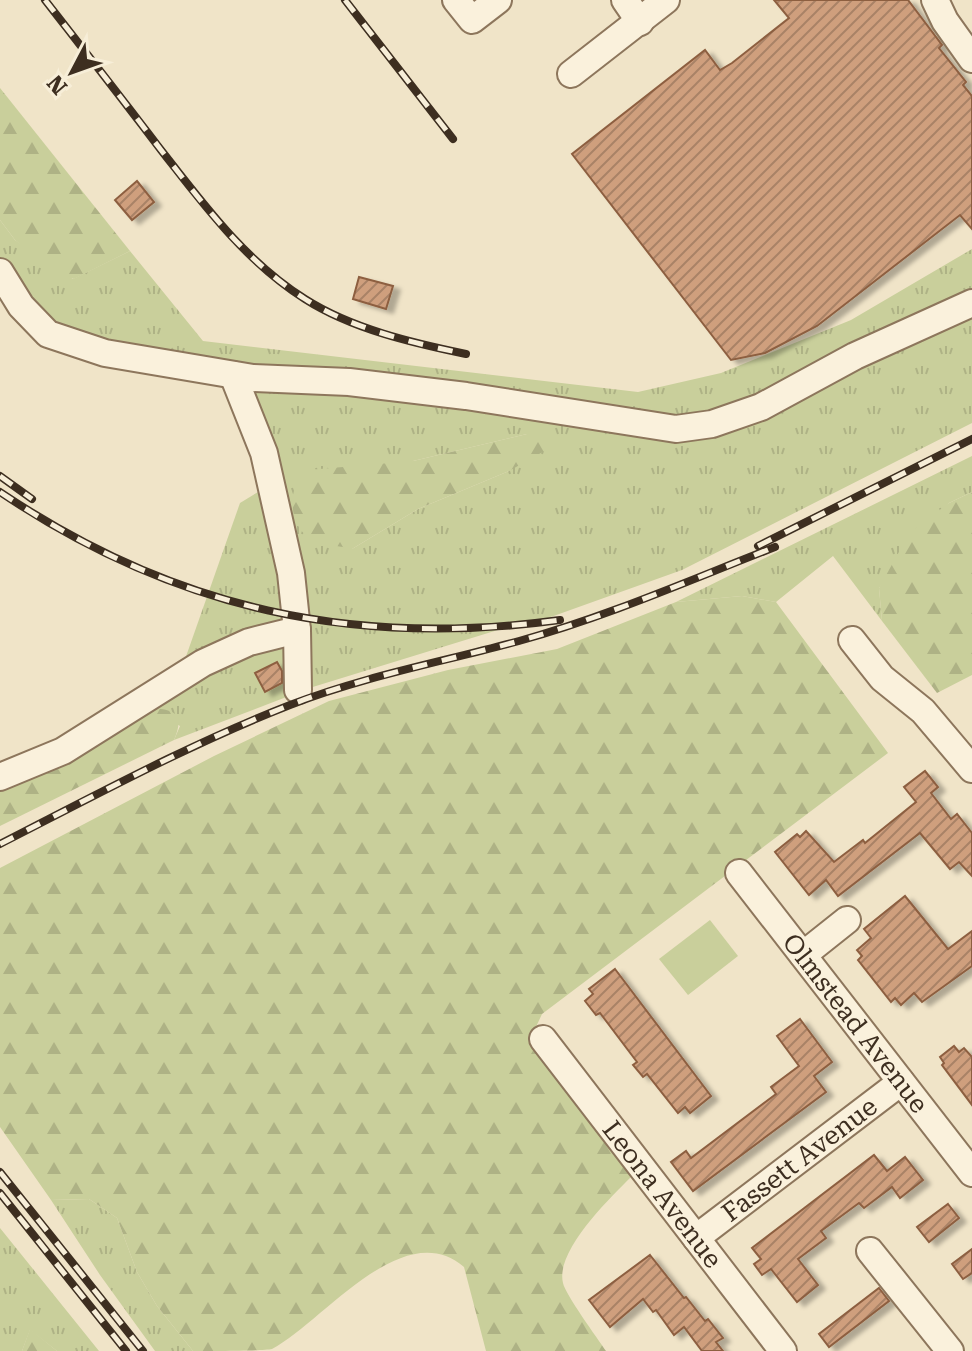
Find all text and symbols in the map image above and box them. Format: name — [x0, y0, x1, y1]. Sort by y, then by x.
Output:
north arrow — [32, 32, 112, 112]
text: N — [42, 70, 72, 99]
street label: Olmstead Avenue — [777, 927, 934, 1119]
street label: Fassett Avenue — [716, 1091, 883, 1228]
street label: Leona Avenue — [597, 1115, 728, 1274]

